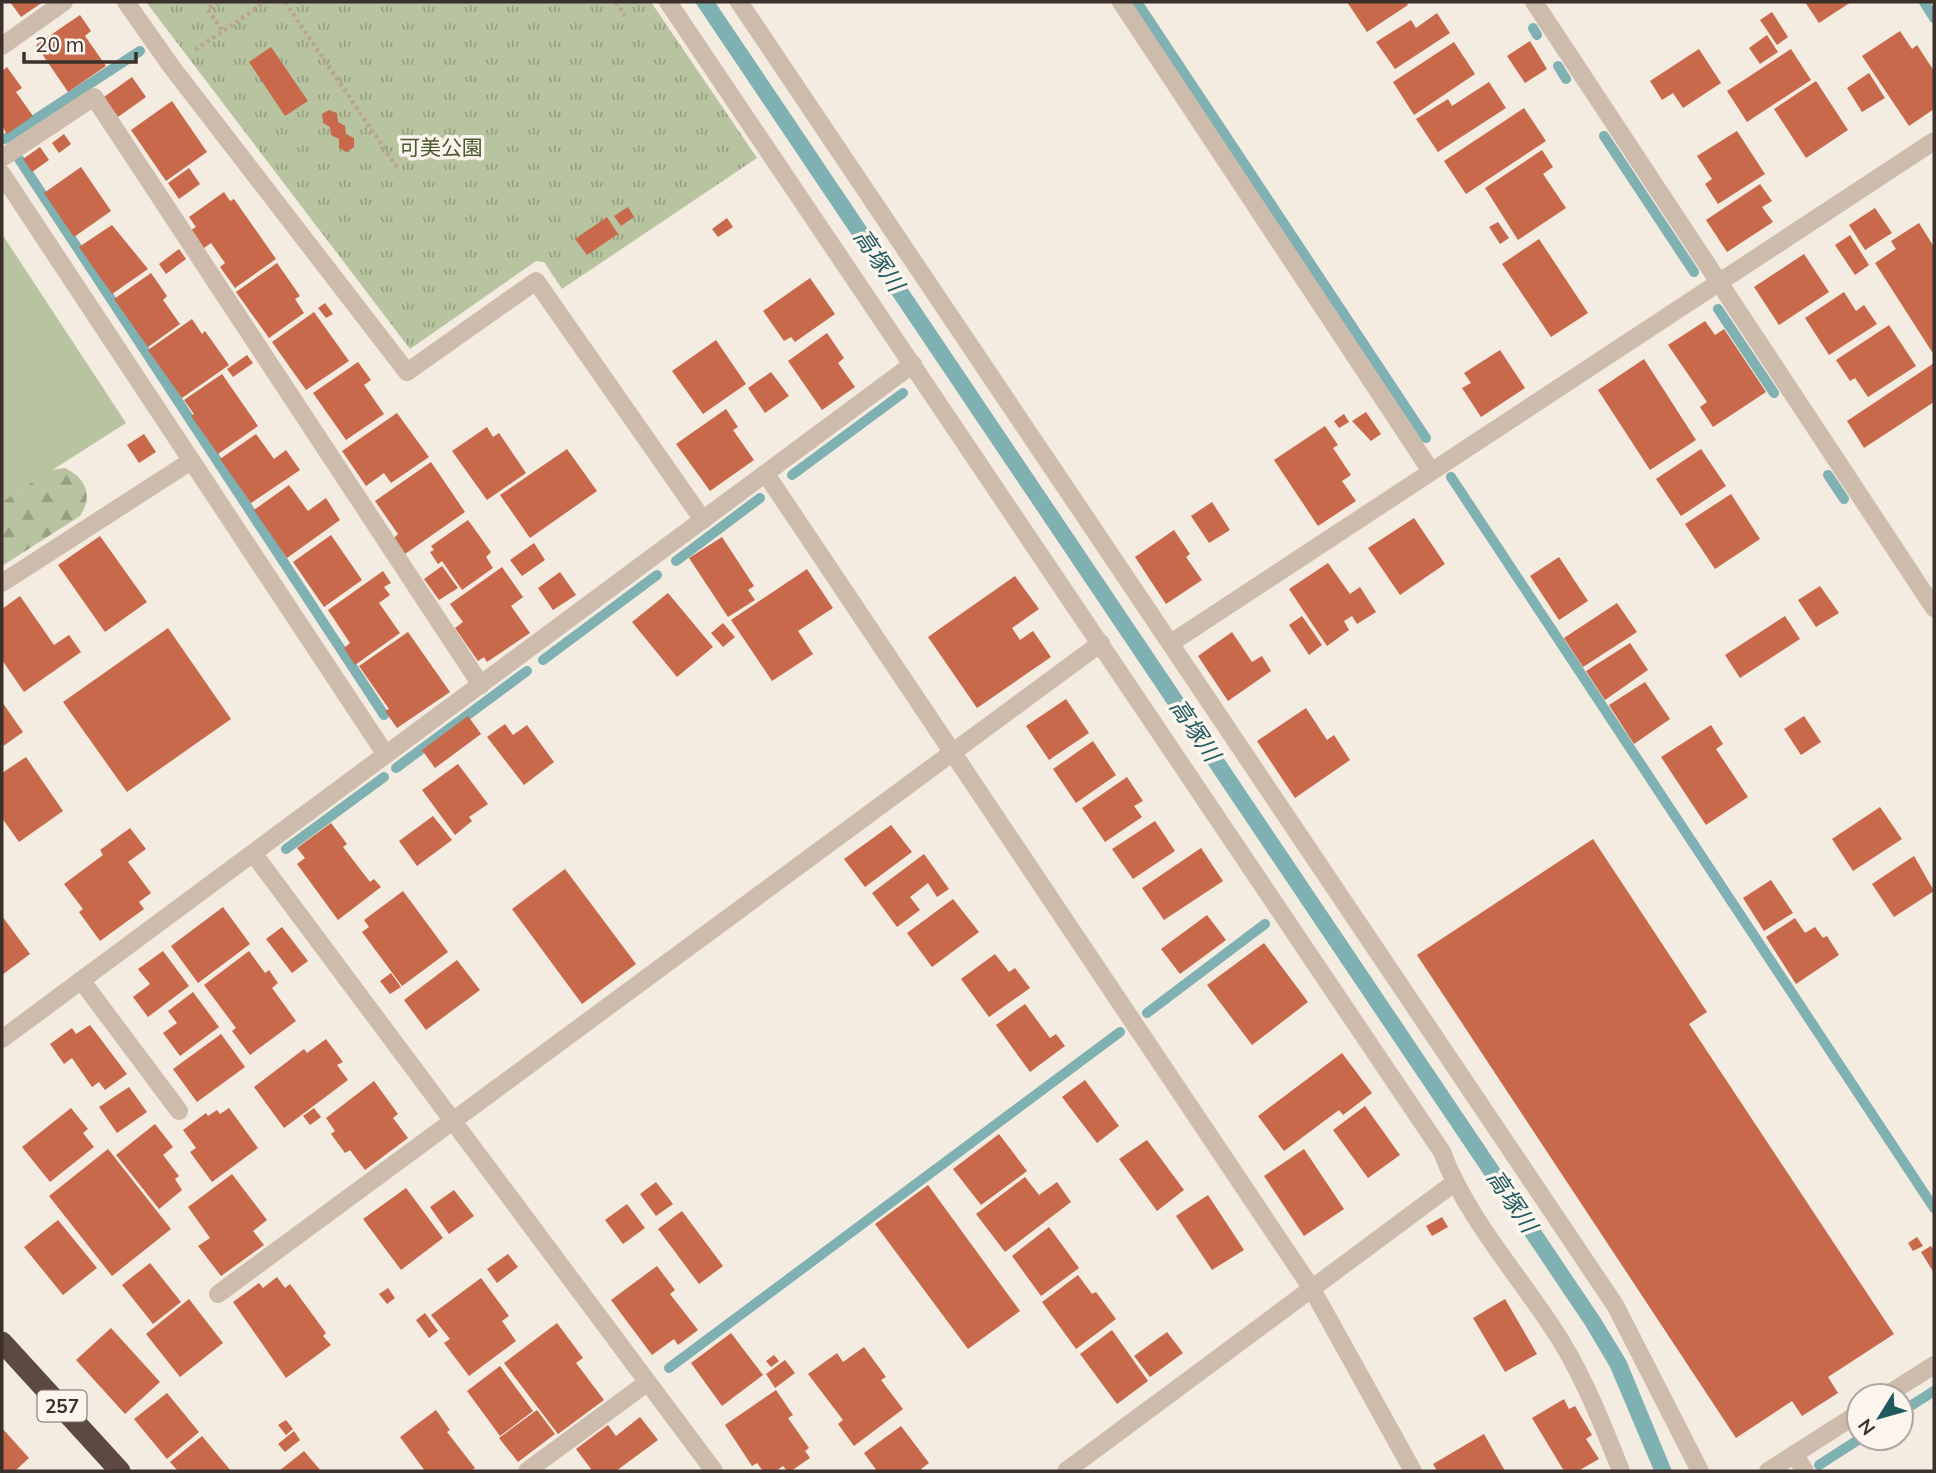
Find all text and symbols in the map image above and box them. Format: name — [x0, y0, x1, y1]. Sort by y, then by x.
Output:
scale bar — [24, 21, 136, 65]
text: 20 m — [35, 31, 84, 57]
park label: 可美公園 — [399, 134, 483, 160]
water label: 高塚川 — [848, 223, 912, 299]
water label: 高塚川 — [1164, 693, 1228, 769]
water label: 高塚川 — [1481, 1164, 1545, 1240]
north arrow — [1845, 1382, 1915, 1452]
road number: 257 — [38, 1390, 86, 1422]
text: N — [1853, 1414, 1880, 1440]

